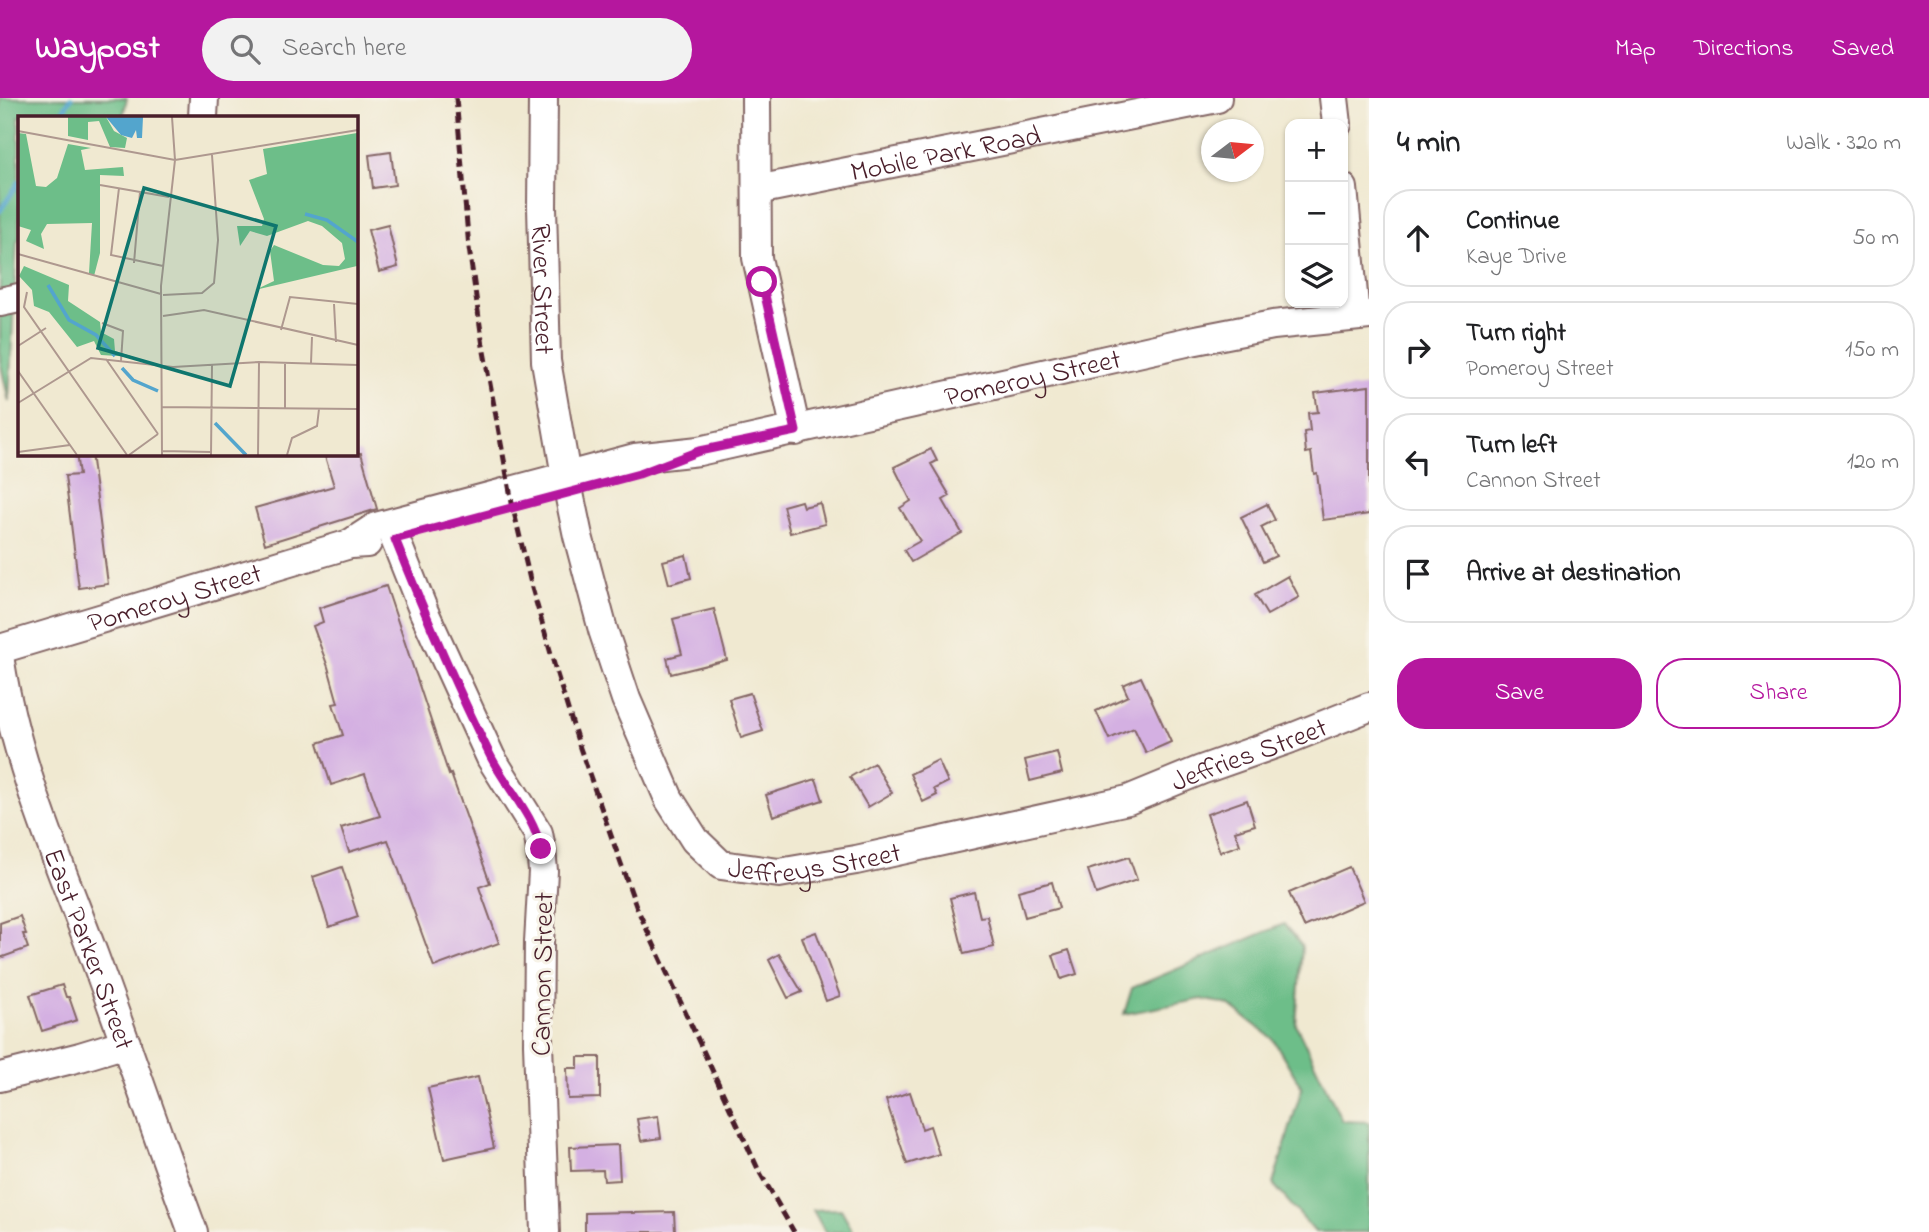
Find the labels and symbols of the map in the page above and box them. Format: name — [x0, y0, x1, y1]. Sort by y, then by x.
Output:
inset map — [18, 116, 357, 455]
street label: Mobile Park Road — [847, 117, 1045, 195]
north arrow — [1201, 119, 1264, 182]
street label: River Street — [518, 223, 563, 355]
route start — [746, 266, 777, 297]
street label: Pomeroy Street — [941, 340, 1125, 420]
street label: Pomeroy Street — [83, 555, 267, 646]
street label: Jeffries Street — [1166, 709, 1334, 804]
route end — [525, 833, 556, 864]
street label: Jeffreys Street — [725, 834, 905, 897]
street label: East Parker Street — [31, 843, 143, 1056]
street label: Cannon Street — [523, 892, 566, 1056]

